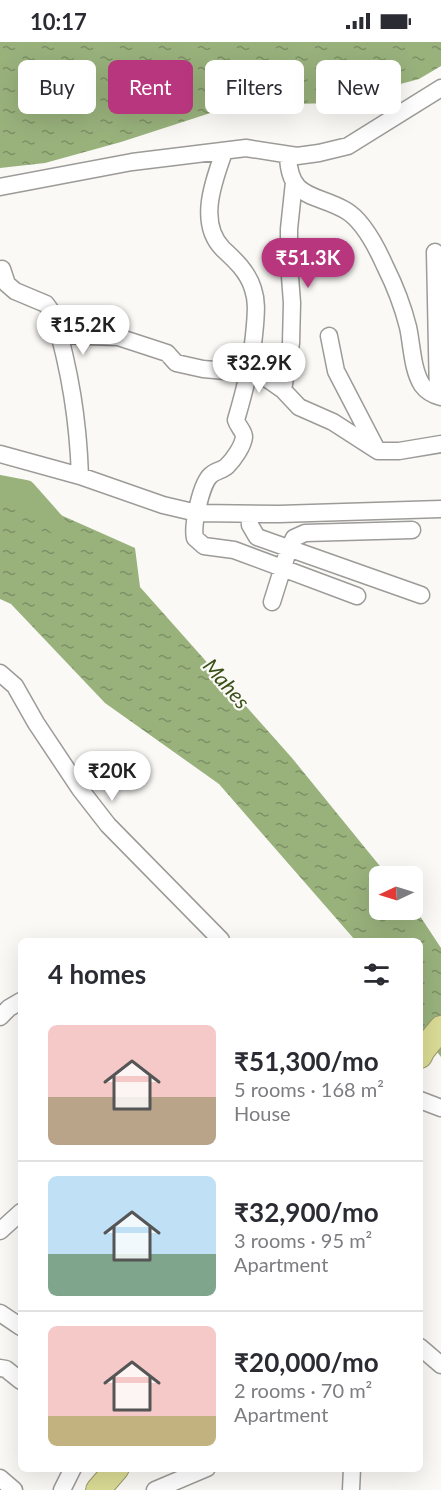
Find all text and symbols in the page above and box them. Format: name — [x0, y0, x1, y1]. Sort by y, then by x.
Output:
text: 10:17 — [30, 8, 87, 35]
chip: Buy — [18, 60, 96, 114]
chip: Rent — [108, 60, 193, 114]
chip: Filters — [205, 60, 304, 114]
chip: New — [316, 60, 401, 114]
pin: ₹51.3K — [259, 238, 357, 289]
text: ₹51.3K — [276, 245, 340, 269]
pin: ₹15.2K — [34, 305, 132, 356]
text: ₹15.2K — [51, 312, 115, 336]
pin: ₹32.9K — [210, 343, 308, 394]
text: ₹32.9K — [227, 350, 291, 374]
water label: Mahes — [199, 653, 256, 713]
pin: ₹20K — [76, 751, 148, 802]
text: ₹20K — [88, 758, 136, 782]
north arrow — [369, 866, 423, 920]
map controls — [369, 866, 423, 920]
text: 4 homes — [48, 958, 146, 990]
icon: filters — [360, 958, 393, 991]
text: ₹51,300/mo — [234, 1045, 379, 1077]
icon: home — [96, 1049, 168, 1121]
text: 5 rooms · 168 m² — [234, 1077, 384, 1101]
text: House — [234, 1101, 291, 1125]
text: ₹32,900/mo — [234, 1196, 379, 1228]
icon: home — [96, 1200, 168, 1272]
text: 3 rooms · 95 m² — [234, 1228, 372, 1252]
text: Apartment — [234, 1252, 328, 1276]
text: ₹20,000/mo — [234, 1346, 379, 1378]
icon: home — [96, 1350, 168, 1422]
text: 2 rooms · 70 m² — [234, 1378, 372, 1402]
text: Apartment — [234, 1402, 328, 1426]

